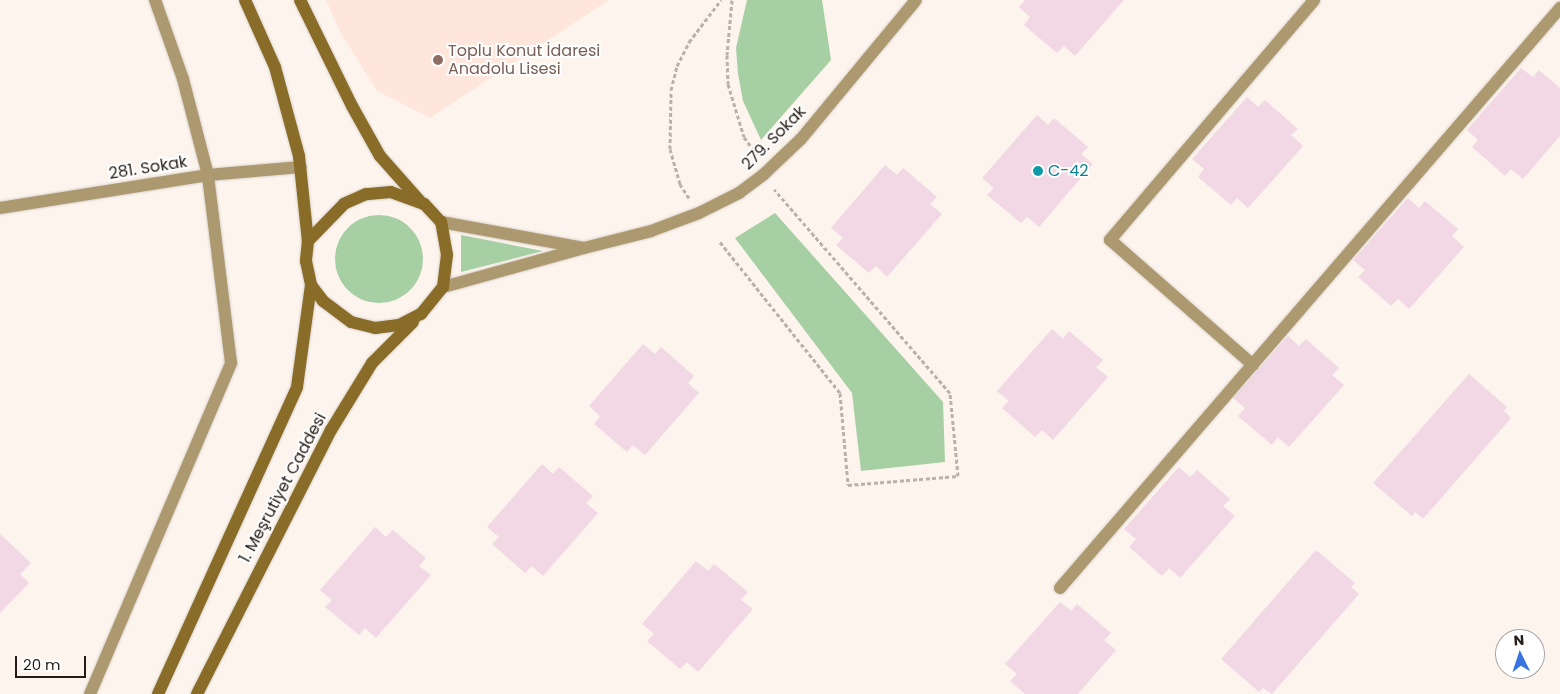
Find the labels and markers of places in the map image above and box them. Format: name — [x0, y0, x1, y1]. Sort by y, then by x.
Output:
place label: Toplu Konut İdaresi Anadolu Lisesi — [448, 41, 600, 79]
marker: Toplu Konut İdaresi Anadolu Lisesi — [432, 54, 444, 66]
place label: C-42 — [1048, 161, 1088, 181]
marker: C-42 — [1032, 165, 1044, 177]

